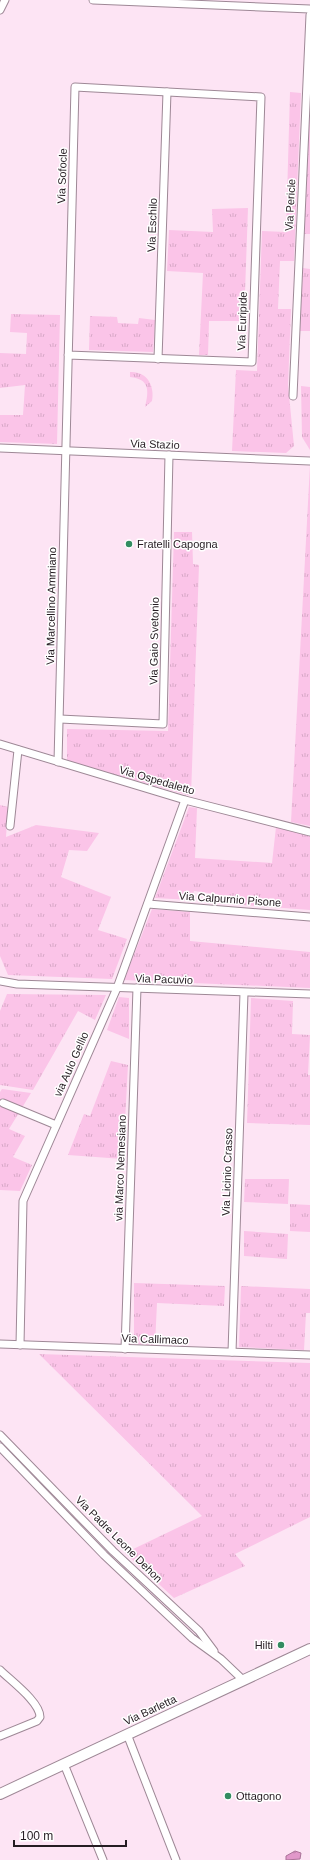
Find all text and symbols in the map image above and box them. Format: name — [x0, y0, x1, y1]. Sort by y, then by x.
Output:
street label: Via Sofocle — [55, 148, 69, 204]
street label: Via Pericle — [283, 179, 297, 231]
street label: Via Eschilo — [145, 198, 159, 252]
street label: Via Euripide — [235, 291, 249, 351]
street label: Via Stazio — [130, 437, 180, 451]
place label: Fratelli Capogna — [137, 538, 219, 550]
marker: Fratelli Capogna — [124, 539, 134, 549]
street label: Via Marcellino Ammiano — [44, 547, 58, 665]
street label: Via Gaio Svetonio — [147, 597, 161, 685]
street label: Via Ospedaletto — [118, 763, 196, 797]
street label: Via Calpurnio Pisone — [178, 889, 282, 909]
street label: Via Pacuvio — [135, 972, 193, 986]
street label: via Aulo Gellio — [51, 1030, 91, 1098]
street label: via Marco Nemesiano — [112, 1115, 128, 1221]
street label: Via Licinio Crasso — [219, 1128, 235, 1216]
street label: Via Callimaco — [121, 1332, 189, 1346]
street label: Via Padre Leone Dehon — [73, 1493, 165, 1585]
place label: Hilti — [255, 1639, 273, 1651]
marker: Hilti — [276, 1640, 286, 1650]
street label: Via Barletta — [122, 1692, 179, 1727]
place label: Ottagono — [236, 1790, 281, 1802]
marker: Ottagono — [223, 1791, 233, 1801]
scale bar — [14, 1822, 126, 1848]
text: 100 m — [20, 1829, 53, 1843]

